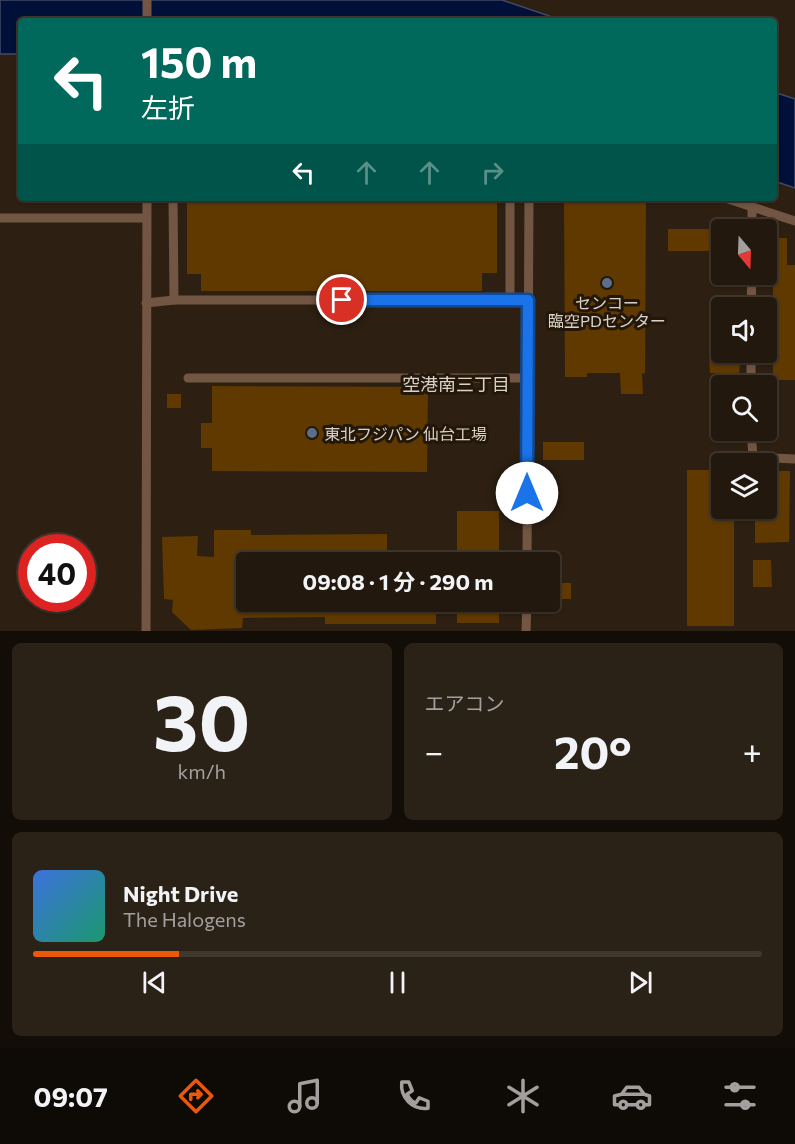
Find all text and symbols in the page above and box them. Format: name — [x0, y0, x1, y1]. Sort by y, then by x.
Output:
text: 150 m — [141, 35, 257, 87]
icon: left — [42, 42, 120, 120]
text: 左折 — [141, 91, 195, 124]
icon: left — [287, 156, 320, 189]
icon: ahead — [350, 156, 383, 189]
icon: ahead — [413, 156, 446, 189]
icon: right — [476, 156, 509, 189]
north arrow — [711, 219, 777, 285]
map controls — [711, 219, 777, 519]
pin — [316, 274, 367, 325]
marker: センコー 臨空PDセンター — [600, 276, 614, 290]
icon: arrive — [325, 283, 358, 316]
place label: センコー 臨空PDセンター — [548, 293, 666, 330]
button: sound — [711, 297, 777, 363]
district label: 空港南三丁目 — [402, 373, 510, 395]
button: search — [711, 375, 777, 441]
place label: 東北フジパン 仙台工場 — [324, 424, 487, 443]
marker: 東北フジパン 仙台工場 — [305, 426, 319, 440]
button: layers — [711, 453, 777, 519]
position arrow — [495, 461, 559, 525]
speed limit sign: 40 — [18, 534, 96, 612]
text: 09:08 · 1 分 · 290 m — [303, 568, 493, 595]
text: 30 — [153, 672, 250, 767]
text: エアコン — [425, 691, 505, 715]
text: 20° — [554, 723, 632, 778]
text: − — [425, 730, 443, 771]
text: + — [743, 730, 762, 771]
text: km/h — [177, 759, 226, 783]
text: Night Drive — [123, 880, 238, 907]
text: The Halogens — [123, 907, 246, 931]
icon: previous — [138, 966, 171, 999]
icon: pause — [381, 966, 414, 999]
icon: next — [624, 966, 657, 999]
icon: directions — [175, 1075, 217, 1117]
icon: music — [284, 1075, 326, 1117]
icon: phone — [393, 1075, 435, 1117]
icon: climate — [502, 1075, 544, 1117]
icon: car — [611, 1075, 653, 1117]
icon: filters — [719, 1075, 761, 1117]
text: 09:07 — [33, 1080, 108, 1113]

